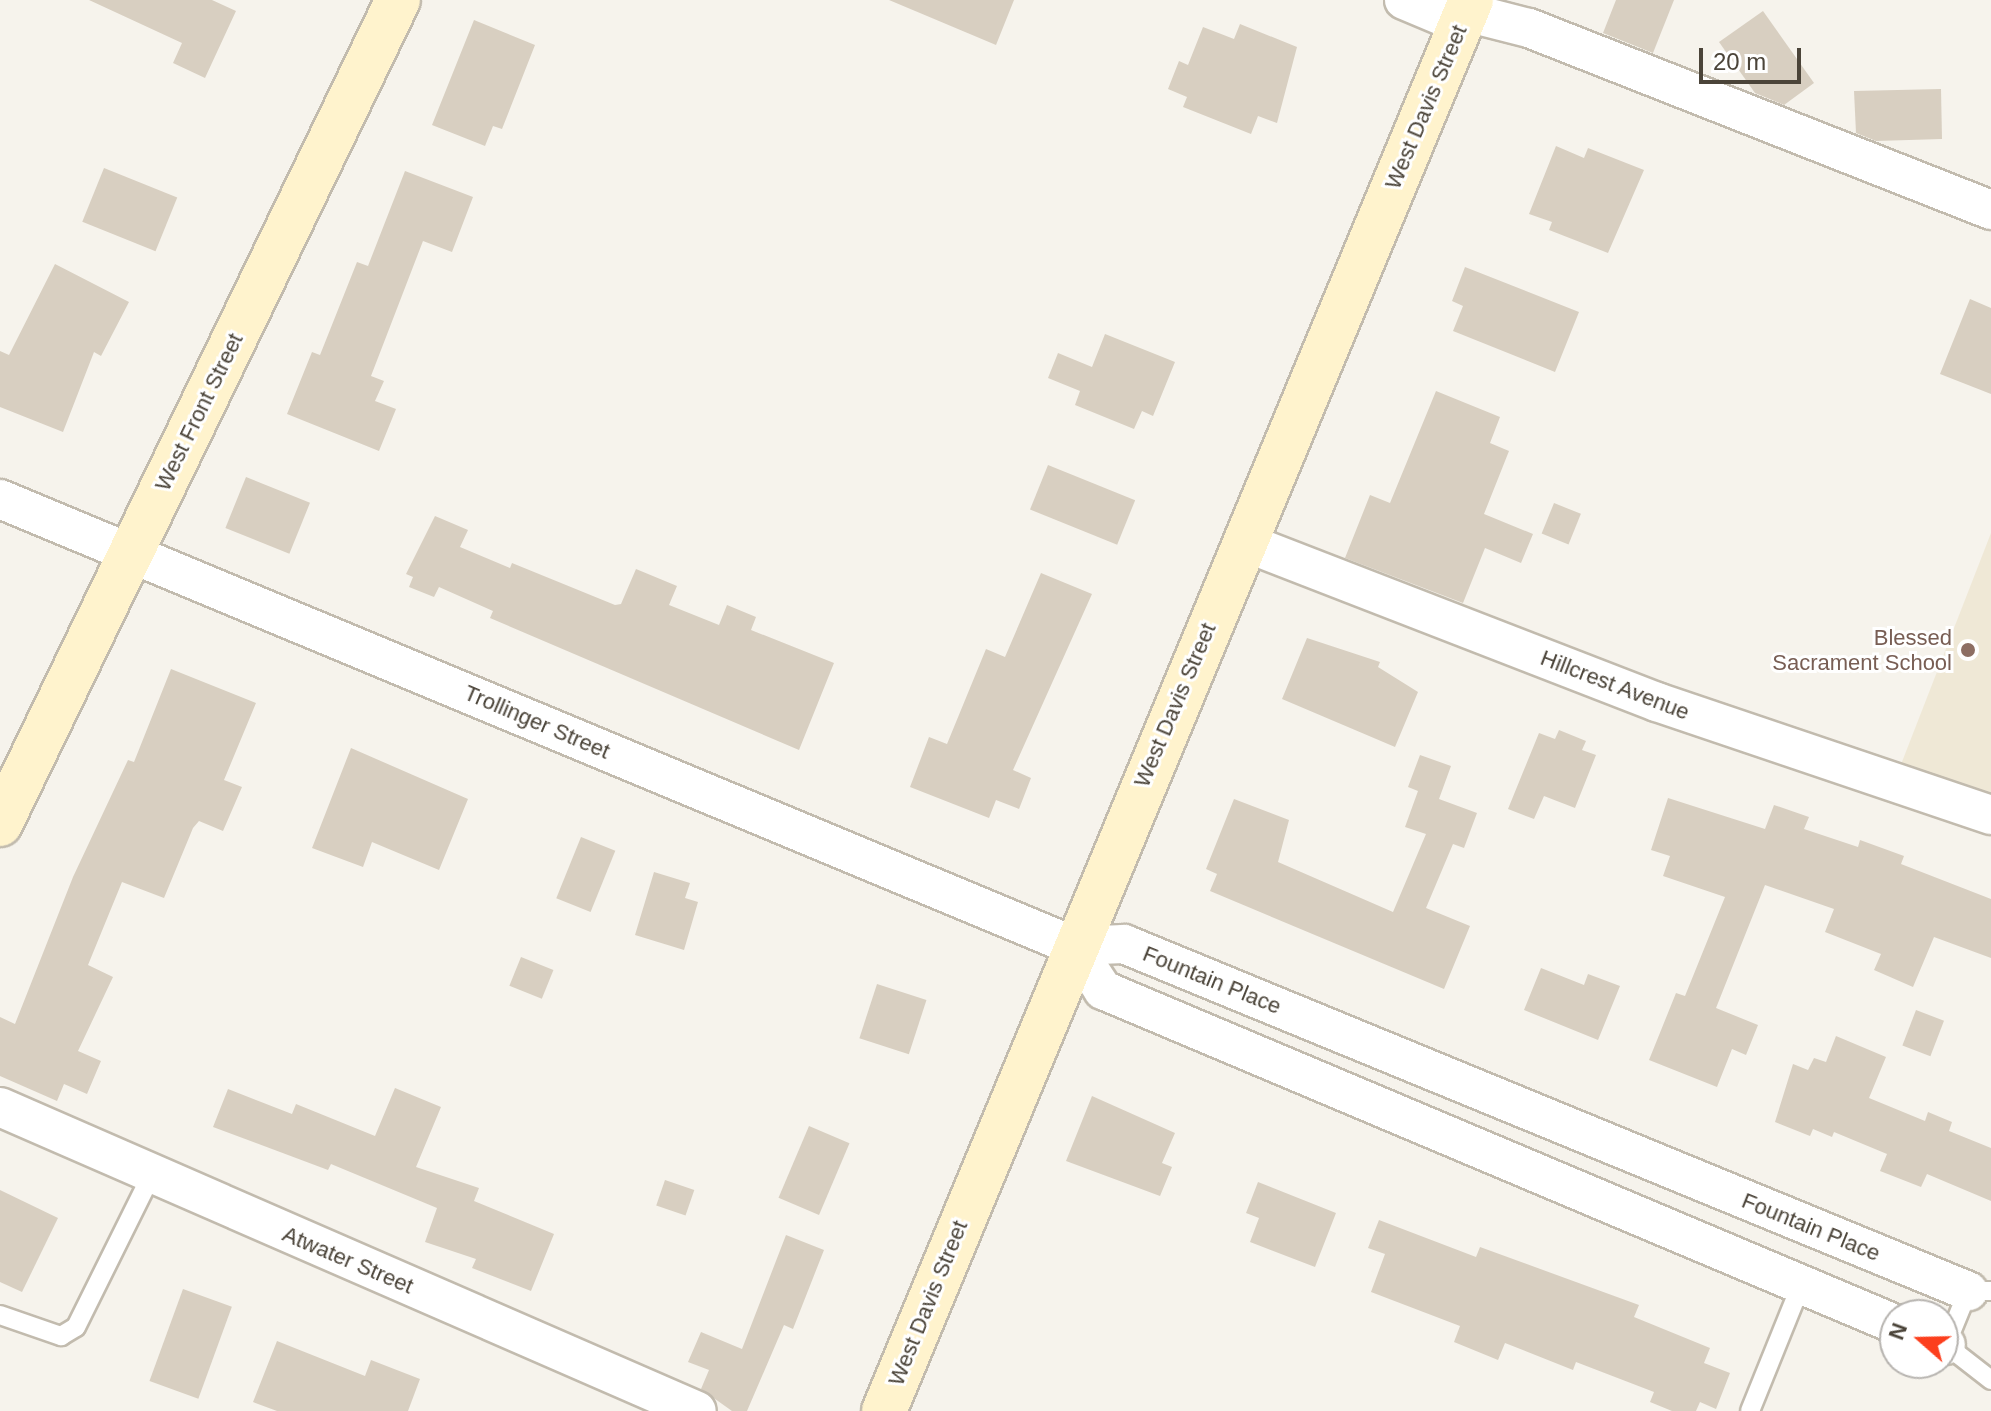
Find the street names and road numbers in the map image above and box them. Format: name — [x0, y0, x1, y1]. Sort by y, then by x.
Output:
street label: West Davis Street — [1380, 21, 1472, 193]
street label: West Front Street — [149, 329, 249, 495]
street label: West Davis Street — [1129, 619, 1221, 791]
street label: Hillcrest Avenue — [1536, 644, 1694, 726]
street label: Trollinger Street — [460, 679, 614, 765]
street label: Fountain Place — [1139, 940, 1285, 1020]
street label: Fountain Place — [1738, 1187, 1884, 1267]
street label: West Davis Street — [883, 1217, 973, 1389]
street label: Atwater Street — [279, 1221, 417, 1299]

